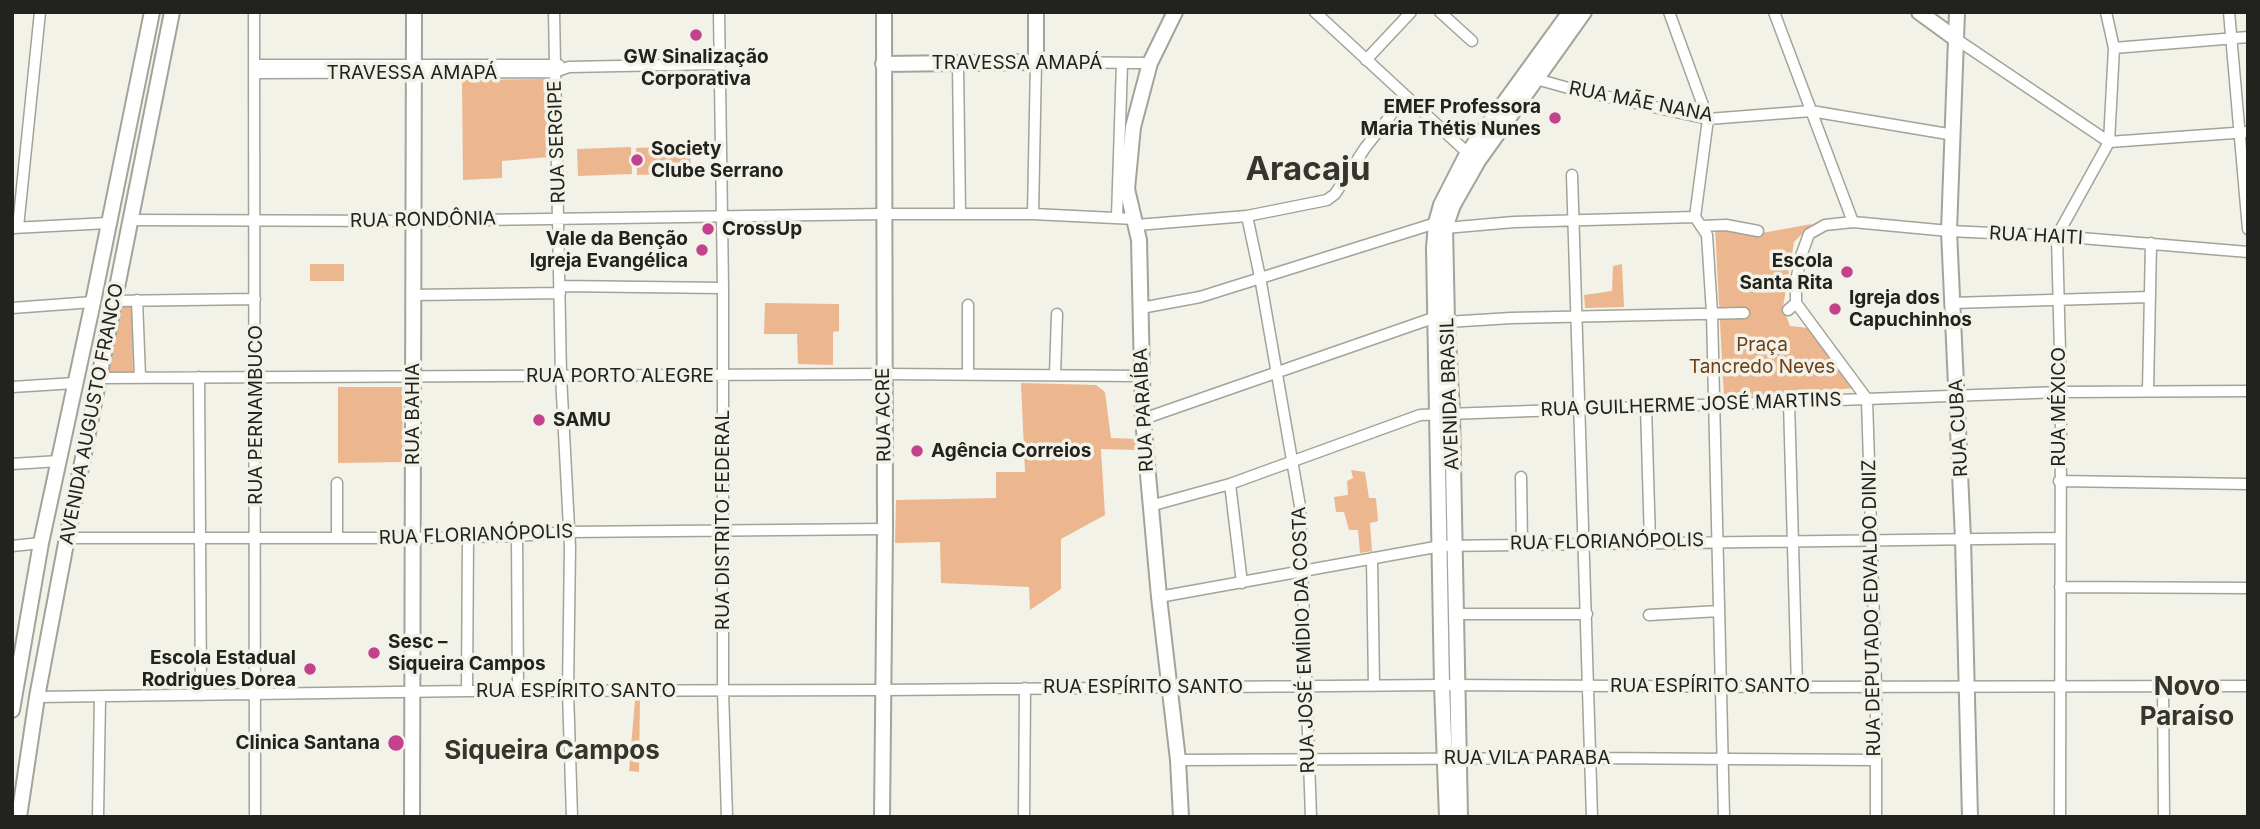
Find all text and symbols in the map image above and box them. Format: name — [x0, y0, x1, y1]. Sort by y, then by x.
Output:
marker: GW Sinalização Corporativa — [688, 27, 704, 43]
place label: GW Sinalização Corporativa — [623, 46, 769, 90]
street label: TRAVESSA AMAPÁ — [932, 52, 1102, 74]
street label: TRAVESSA AMAPÁ — [327, 62, 497, 84]
street label: RUA MÃE NANA — [1567, 77, 1715, 127]
street label: RUA SERGIPE — [543, 80, 571, 204]
place label: EMEF Professora Maria Thétis Nunes — [1361, 96, 1541, 140]
marker: EMEF Professora Maria Thétis Nunes — [1547, 110, 1563, 126]
place label: Society Clube Serrano — [651, 138, 783, 182]
district label: Aracaju — [1245, 150, 1371, 190]
marker: Society Clube Serrano — [629, 152, 645, 168]
street label: RUA RONDÔNIA — [350, 207, 496, 233]
place label: CrossUp — [722, 218, 802, 240]
marker: CrossUp — [700, 221, 716, 237]
street label: RUA HAITI — [1988, 222, 2084, 250]
place label: Vale da Benção Igreja Evangélica — [530, 228, 688, 272]
marker: Vale da Benção Igreja Evangélica — [694, 242, 710, 258]
place label: Escola Santa Rita — [1739, 250, 1833, 294]
marker: Escola Santa Rita — [1839, 264, 1855, 280]
street label: AVENIDA AUGUSTO FRANCO — [55, 282, 129, 546]
place label: Igreja dos Capuchinhos — [1849, 287, 1972, 331]
marker: Igreja dos Capuchinhos — [1827, 301, 1843, 317]
street label: AVENIDA BRASIL — [1436, 317, 1464, 471]
street label: RUA PERNAMBUCO — [245, 325, 267, 505]
park label: Praça Tancredo Neves — [1689, 334, 1835, 378]
street label: RUA PARAÍBA — [1129, 347, 1159, 473]
street label: RUA MÉXICO — [2048, 347, 2070, 467]
street label: RUA BAHIA — [402, 363, 424, 465]
street label: RUA PORTO ALEGRE — [526, 365, 714, 387]
street label: RUA ACRE — [872, 368, 896, 462]
street label: RUA CUBA — [1945, 378, 1973, 478]
street label: RUA GUILHERME JOSÉ MARTINS — [1540, 388, 1842, 422]
place label: SAMU — [553, 409, 611, 431]
street label: RUA DISTRITO FEDERAL — [712, 410, 734, 630]
marker: SAMU — [531, 412, 547, 428]
place label: Agência Correios — [931, 440, 1091, 462]
marker: Agência Correios — [909, 443, 925, 459]
street label: RUA DEPUTADO EDVALDO DINIZ — [1858, 459, 1886, 757]
street label: RUA JOSÉ EMÍDIO DA COSTA — [1288, 506, 1320, 774]
street label: RUA FLORIANÓPOLIS — [378, 520, 574, 550]
street label: RUA FLORIANÓPOLIS — [1510, 529, 1704, 555]
place label: Sesc – Siqueira Campos — [388, 631, 546, 675]
marker: Sesc – Siqueira Campos — [366, 645, 382, 661]
place label: Escola Estadual Rodrigues Dorea — [142, 647, 296, 691]
marker: Escola Estadual Rodrigues Dorea — [302, 661, 318, 677]
district label: Novo Paraíso — [2140, 671, 2234, 732]
street label: RUA ESPÍRITO SANTO — [1610, 675, 1810, 697]
street label: RUA ESPÍRITO SANTO — [1043, 676, 1243, 698]
street label: RUA ESPÍRITO SANTO — [476, 680, 676, 702]
place label: Clinica Santana — [236, 732, 380, 754]
marker: Clinica Santana — [386, 733, 406, 753]
district label: Siqueira Campos — [444, 735, 660, 767]
street label: RUA VILA PARABA — [1444, 747, 1610, 769]

